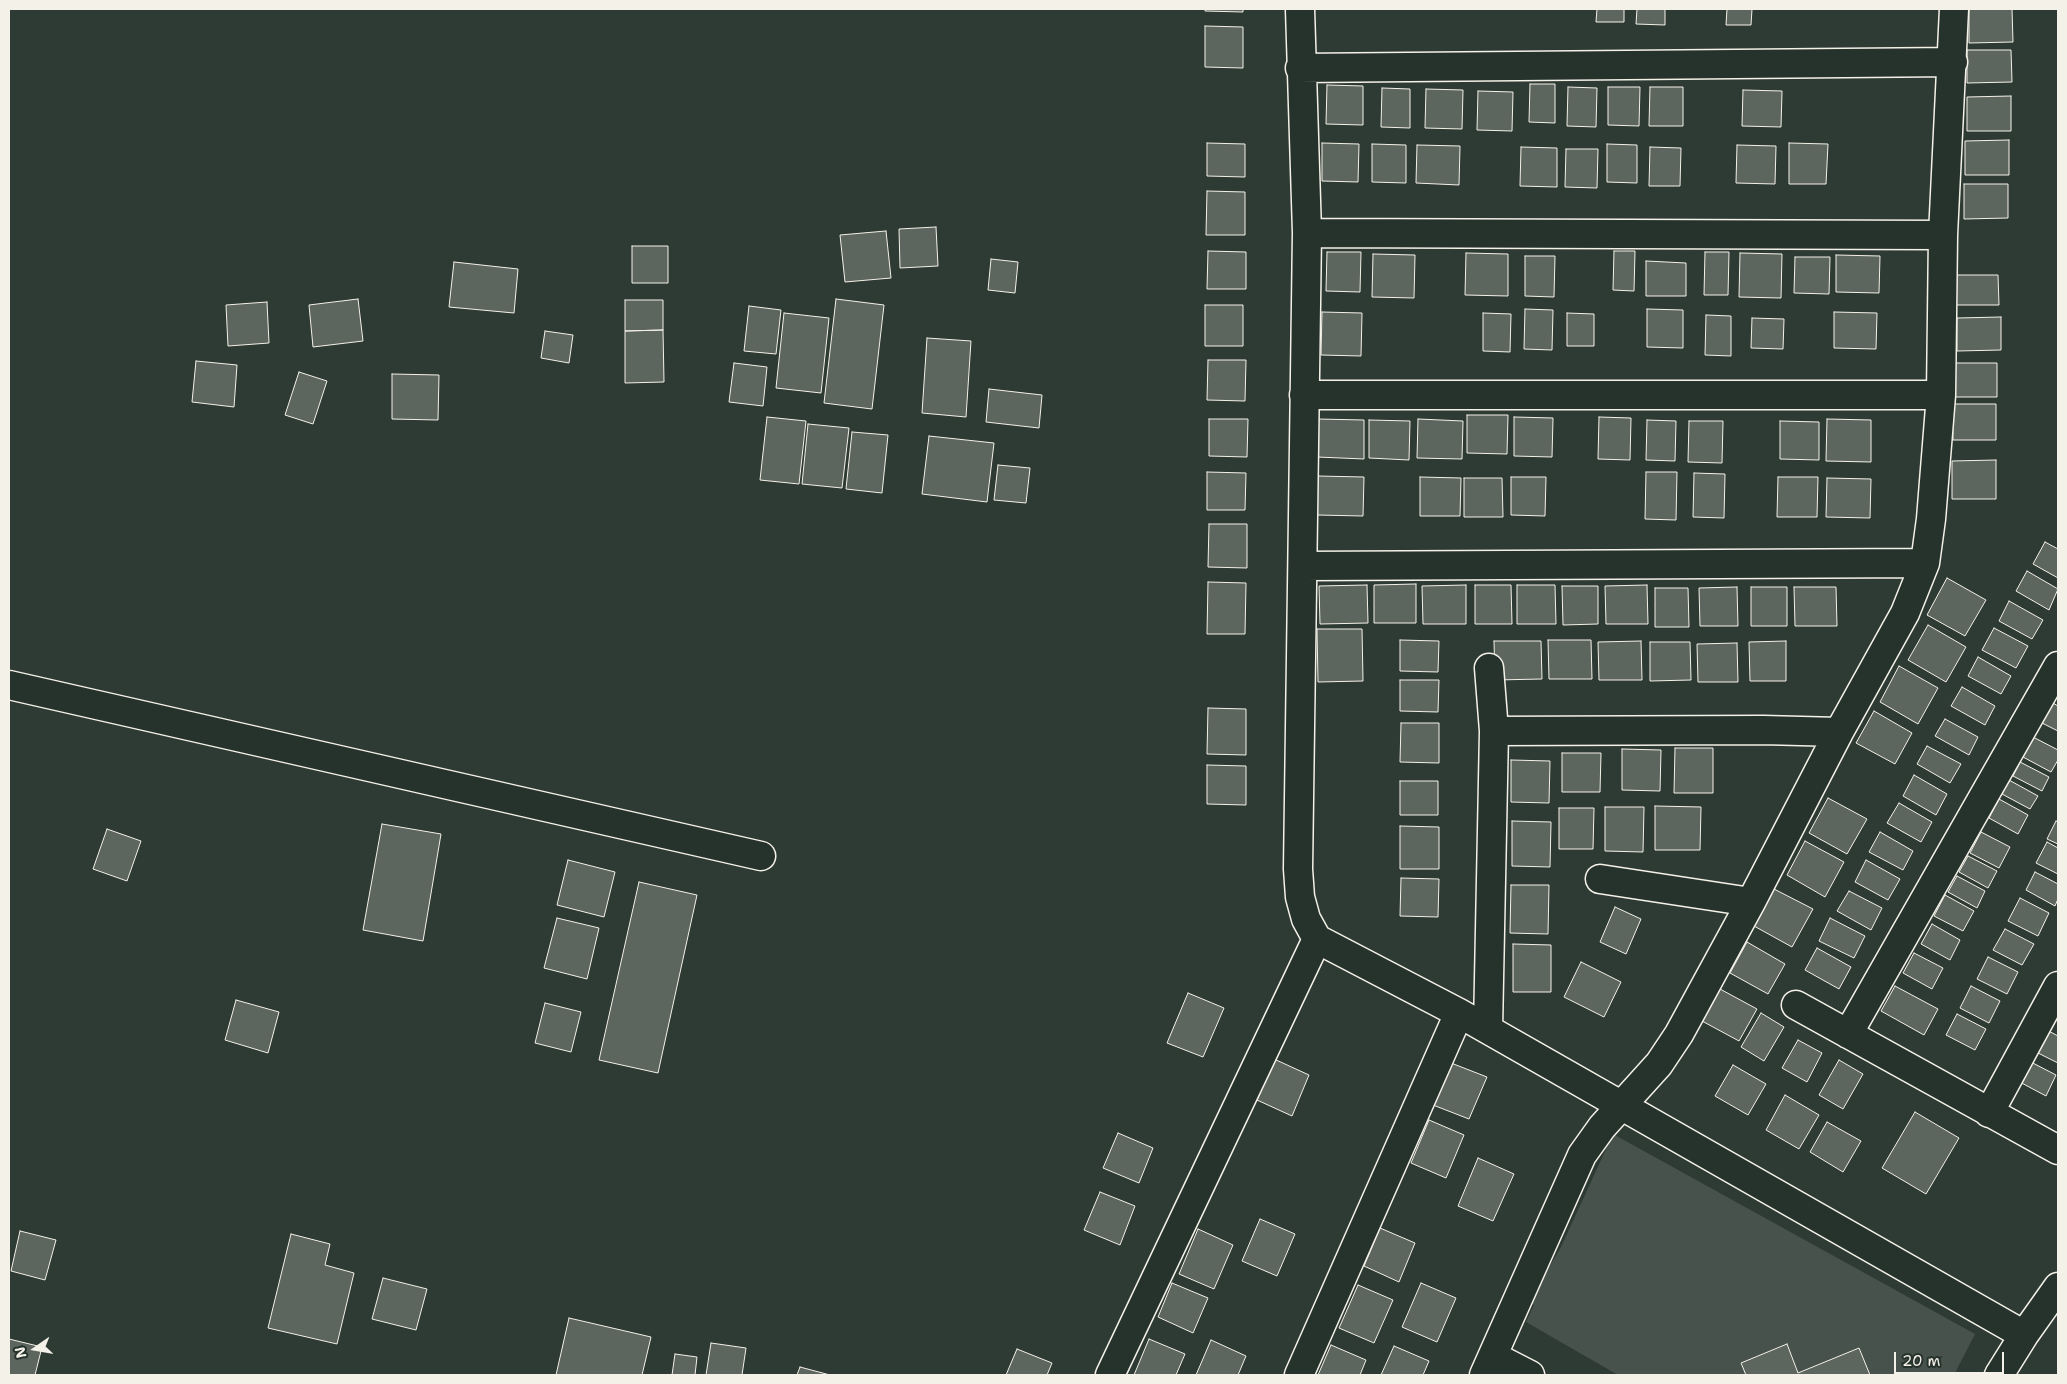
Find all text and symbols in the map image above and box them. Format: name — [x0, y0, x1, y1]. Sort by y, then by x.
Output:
north arrow — [10, 1324, 60, 1374]
scale bar — [1897, 1342, 2007, 1374]
text: N — [10, 1345, 30, 1360]
text: 20 m — [1902, 1351, 1941, 1371]

